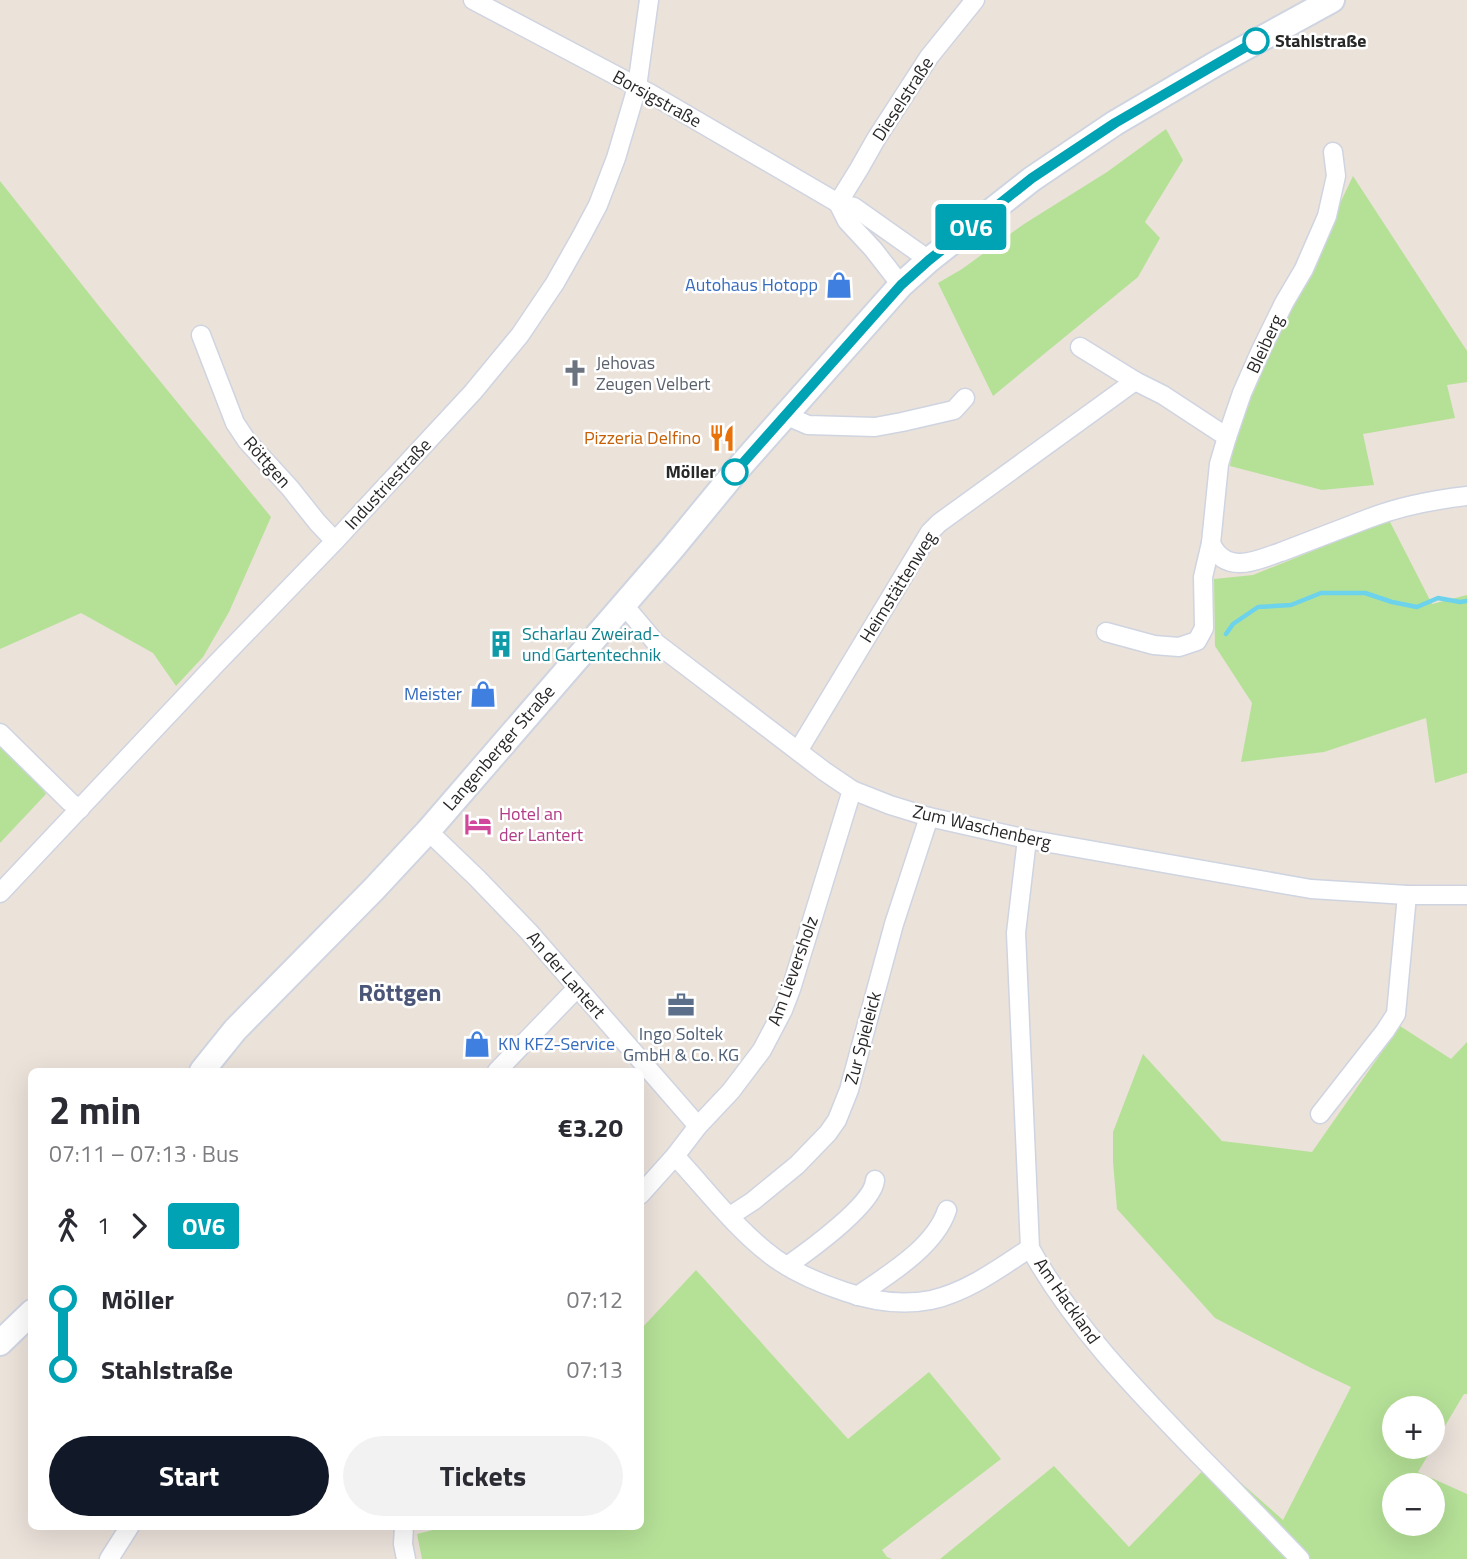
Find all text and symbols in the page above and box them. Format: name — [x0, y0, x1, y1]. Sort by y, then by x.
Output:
place label: Stahlstraße — [1275, 27, 1366, 54]
marker: Stahlstraße — [1243, 28, 1269, 54]
street label: Dieselstraße — [865, 51, 940, 146]
street label: Borsigstraße — [608, 63, 707, 134]
line badge: OV6 — [931, 204, 1011, 250]
text: OV6 — [949, 209, 993, 245]
shop icon: Autohaus Hotopp — [824, 270, 854, 300]
place label: Autohaus Hotopp — [685, 271, 818, 298]
street label: Bleiberg — [1239, 310, 1290, 378]
place label: Jehovas Zeugen Velbert — [596, 349, 711, 397]
church icon: Jehovas Zeugen Velbert — [560, 358, 590, 388]
restaurant icon: Pizzeria Delfino — [707, 423, 737, 453]
place label: Pizzeria Delfino — [584, 424, 701, 451]
street label: Röttgen — [237, 430, 298, 494]
street label: Industriestraße — [338, 432, 437, 535]
place label: Möller — [665, 458, 716, 485]
marker: Möller — [722, 459, 748, 485]
street label: Heimstättenweg — [852, 526, 943, 648]
place label: Scharlau Zweirad- und Gartentechnik — [522, 620, 662, 668]
building icon: Scharlau Zweirad- und Gartentechnik — [486, 629, 516, 659]
street label: Langenberger Straße — [436, 679, 561, 817]
shop icon: Meister — [468, 679, 498, 709]
place label: Meister — [404, 680, 462, 707]
street label: Zum Waschenberg — [910, 797, 1054, 856]
place label: Hotel an der Lantert — [499, 800, 584, 848]
hotel icon: Hotel an der Lantert — [463, 809, 493, 839]
street label: Am Lieversholz — [760, 912, 825, 1029]
street label: An der Lantert — [521, 925, 613, 1025]
district label: Röttgen — [358, 974, 442, 1010]
street label: Zur Spieleick — [837, 988, 888, 1087]
office icon: Ingo Soltek GmbH & Co. KG — [666, 990, 696, 1020]
place label: Ingo Soltek GmbH & Co. KG — [623, 1020, 739, 1068]
shop icon: KN KFZ-Service — [462, 1029, 492, 1059]
place label: KN KFZ-Service — [498, 1030, 615, 1057]
text: 2 min — [49, 1081, 141, 1139]
text: €3.20 — [558, 1108, 623, 1147]
text: 07:11 – 07:13 · Bus — [49, 1136, 239, 1171]
icon: walk — [49, 1207, 87, 1245]
icon: forward — [120, 1207, 158, 1245]
text: 1 — [97, 1208, 110, 1243]
text: OV6 — [182, 1208, 225, 1244]
street label: Am Hackland — [1028, 1252, 1107, 1349]
text: Möller — [101, 1280, 174, 1319]
text: 07:12 — [566, 1282, 623, 1317]
text: Stahlstraße — [101, 1350, 233, 1389]
text: 07:13 — [566, 1352, 623, 1387]
map controls — [1382, 1396, 1445, 1536]
button: + — [1382, 1396, 1445, 1459]
button: Start — [49, 1436, 329, 1516]
button: Tickets — [343, 1436, 623, 1516]
button: − — [1382, 1473, 1445, 1536]

